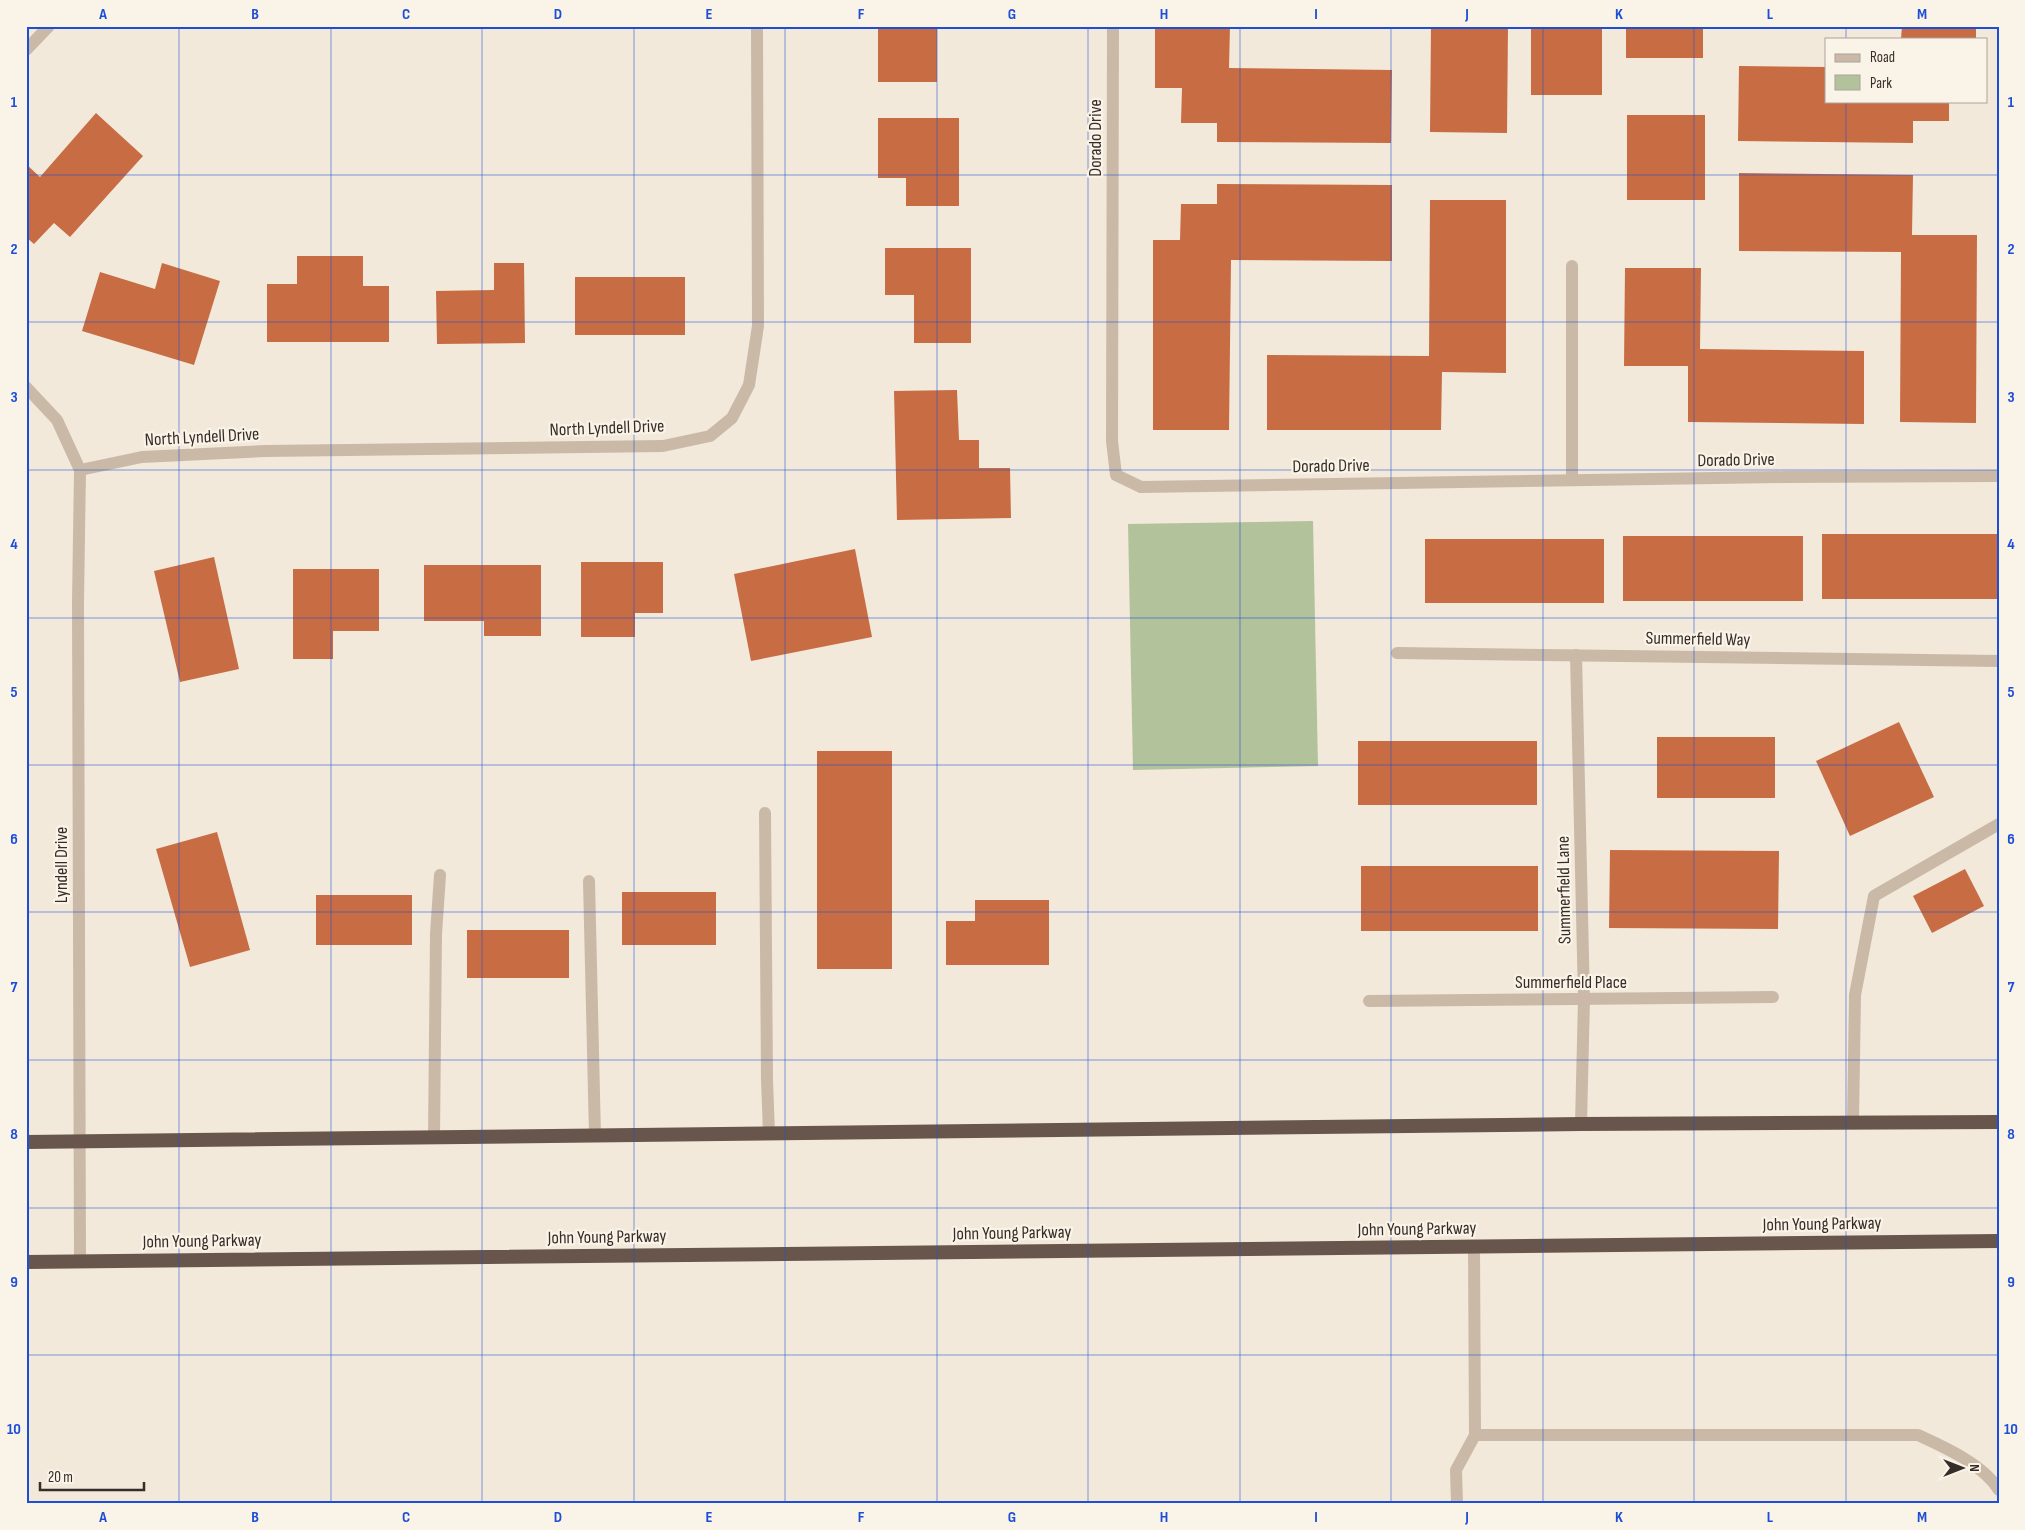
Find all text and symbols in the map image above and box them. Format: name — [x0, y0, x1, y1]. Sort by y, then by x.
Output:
text: A — [98, 5, 107, 24]
text: B — [251, 5, 259, 24]
text: C — [402, 5, 410, 24]
text: D — [554, 5, 562, 24]
text: E — [706, 5, 713, 24]
text: F — [858, 5, 865, 24]
text: G — [1008, 5, 1016, 24]
text: H — [1160, 5, 1168, 24]
text: I — [1314, 5, 1318, 24]
text: J — [1464, 5, 1469, 24]
text: K — [1615, 5, 1623, 24]
text: L — [1767, 5, 1774, 24]
text: M — [1917, 5, 1927, 24]
legend — [1825, 38, 1988, 102]
text: Road — [1870, 48, 1895, 67]
text: Park — [1870, 74, 1892, 93]
text: 1 — [11, 93, 18, 112]
text: 1 — [2008, 93, 2015, 112]
street label: Dorado Drive — [1085, 99, 1106, 177]
text: 2 — [10, 240, 18, 259]
text: 2 — [2007, 240, 2015, 259]
text: 3 — [10, 388, 18, 407]
text: 3 — [2007, 388, 2015, 407]
street label: North Lyndell Drive — [549, 416, 665, 440]
street label: North Lyndell Drive — [144, 424, 260, 450]
street label: Dorado Drive — [1697, 449, 1775, 471]
street label: Dorado Drive — [1292, 455, 1370, 477]
text: 4 — [10, 535, 18, 554]
text: 4 — [2007, 535, 2015, 554]
street label: Summerfield Way — [1645, 628, 1751, 650]
text: 5 — [10, 683, 18, 702]
text: 5 — [2007, 683, 2015, 702]
street label: Lyndell Drive — [51, 827, 72, 903]
text: 6 — [10, 830, 18, 849]
text: 6 — [2007, 830, 2015, 849]
street label: Summerfield Lane — [1553, 836, 1575, 944]
street label: Summerfield Place — [1515, 972, 1627, 993]
text: 7 — [11, 978, 18, 997]
text: 7 — [2008, 978, 2015, 997]
text: 8 — [10, 1125, 18, 1144]
text: 8 — [2007, 1125, 2015, 1144]
street label: John Young Parkway — [1761, 1212, 1882, 1236]
street label: John Young Parkway — [1356, 1217, 1477, 1241]
street label: John Young Parkway — [951, 1221, 1072, 1245]
street label: John Young Parkway — [546, 1225, 667, 1249]
street label: John Young Parkway — [141, 1229, 262, 1253]
text: 9 — [10, 1273, 18, 1292]
text: 9 — [2007, 1273, 2015, 1292]
text: 10 — [7, 1420, 21, 1439]
text: 10 — [2004, 1420, 2018, 1439]
north arrow — [1938, 1442, 1988, 1492]
scale bar — [40, 1460, 144, 1492]
text: N — [1966, 1464, 1983, 1472]
text: 20 m — [48, 1468, 73, 1487]
text: A — [98, 1508, 107, 1527]
text: B — [251, 1508, 259, 1527]
text: C — [402, 1508, 410, 1527]
text: D — [554, 1508, 562, 1527]
text: E — [706, 1508, 713, 1527]
text: F — [858, 1508, 865, 1527]
text: G — [1008, 1508, 1016, 1527]
text: H — [1160, 1508, 1168, 1527]
text: I — [1314, 1508, 1318, 1527]
text: J — [1464, 1508, 1469, 1527]
text: K — [1615, 1508, 1623, 1527]
text: L — [1767, 1508, 1774, 1527]
text: M — [1917, 1508, 1927, 1527]

